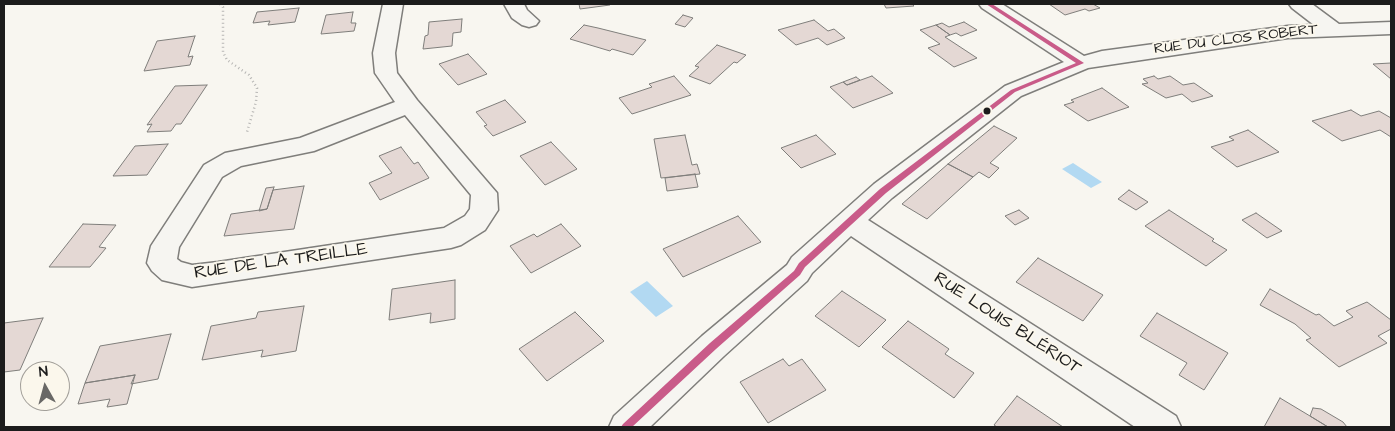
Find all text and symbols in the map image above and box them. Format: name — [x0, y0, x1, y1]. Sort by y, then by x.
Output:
street label: RUE DU CLOS ROBERT — [1153, 21, 1319, 59]
unlabelled marker — [982, 106, 992, 116]
street label: RUE DE LA TREILLE — [193, 239, 369, 285]
street label: RUE LOUIS BLÉRIOT — [929, 268, 1085, 380]
north arrow — [20, 361, 70, 411]
text: N — [38, 362, 49, 383]

